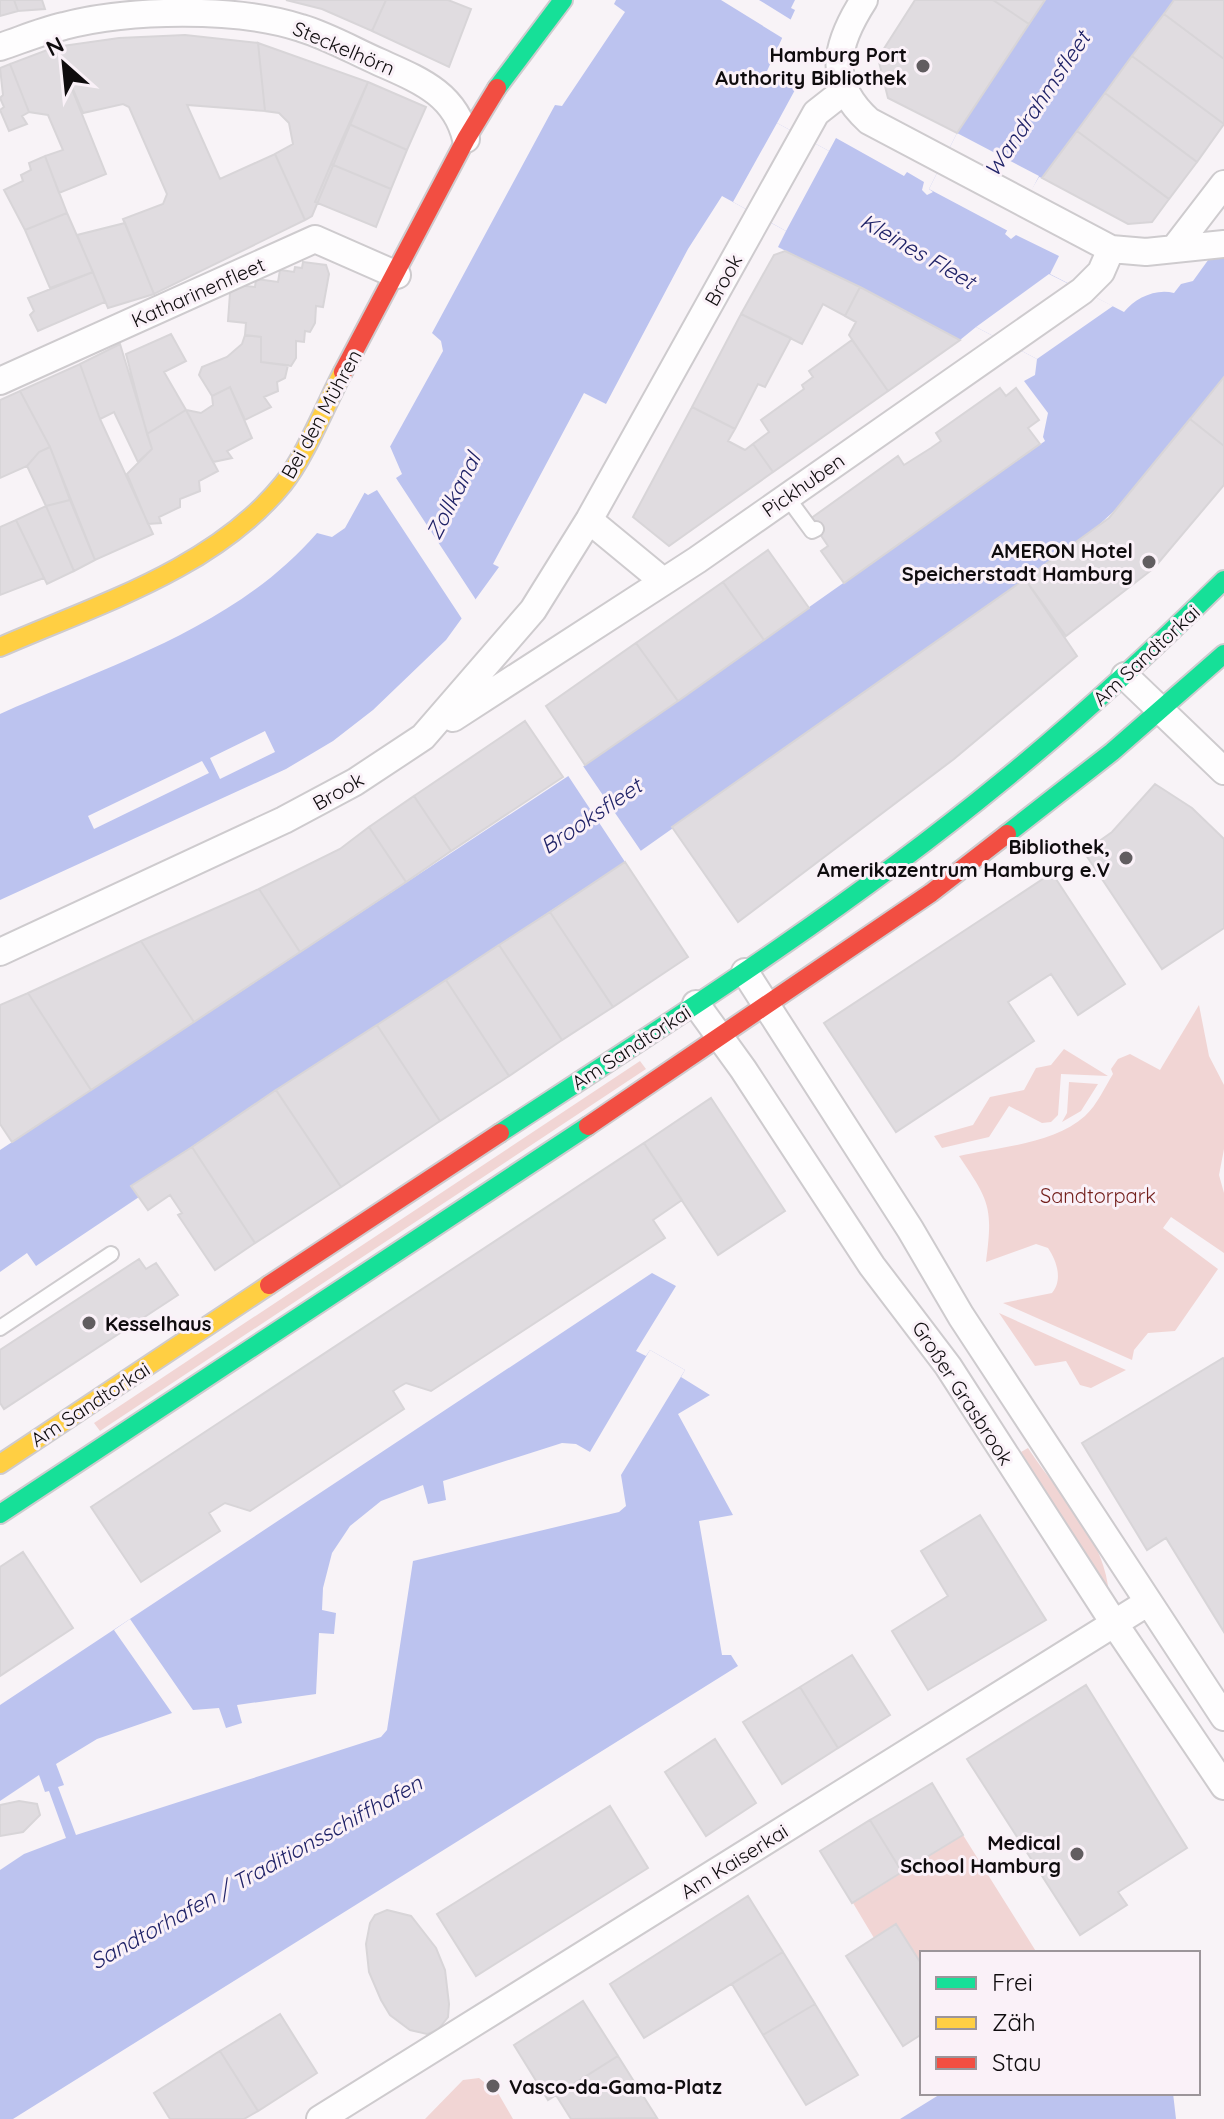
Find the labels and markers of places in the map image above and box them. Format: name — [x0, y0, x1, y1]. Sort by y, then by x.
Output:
place label: Hamburg Port Authority Bibliothek — [715, 42, 907, 90]
marker: Hamburg Port Authority Bibliothek — [914, 57, 932, 75]
place label: AMERON Hotel Speicherstadt Hamburg — [902, 538, 1133, 586]
marker: AMERON Hotel Speicherstadt Hamburg — [1140, 553, 1158, 571]
place label: Bibliothek, Amerikazentrum Hamburg e.V — [817, 834, 1110, 882]
marker: Bibliothek, Amerikazentrum Hamburg e.V — [1117, 849, 1135, 867]
place label: Kesselhaus — [105, 1311, 211, 1336]
marker: Kesselhaus — [80, 1314, 98, 1332]
place label: Medical School Hamburg — [900, 1830, 1061, 1878]
marker: Medical School Hamburg — [1068, 1845, 1086, 1863]
place label: Vasco-da-Gama-Platz — [509, 2074, 722, 2099]
marker: Vasco-da-Gama-Platz — [484, 2077, 502, 2095]

